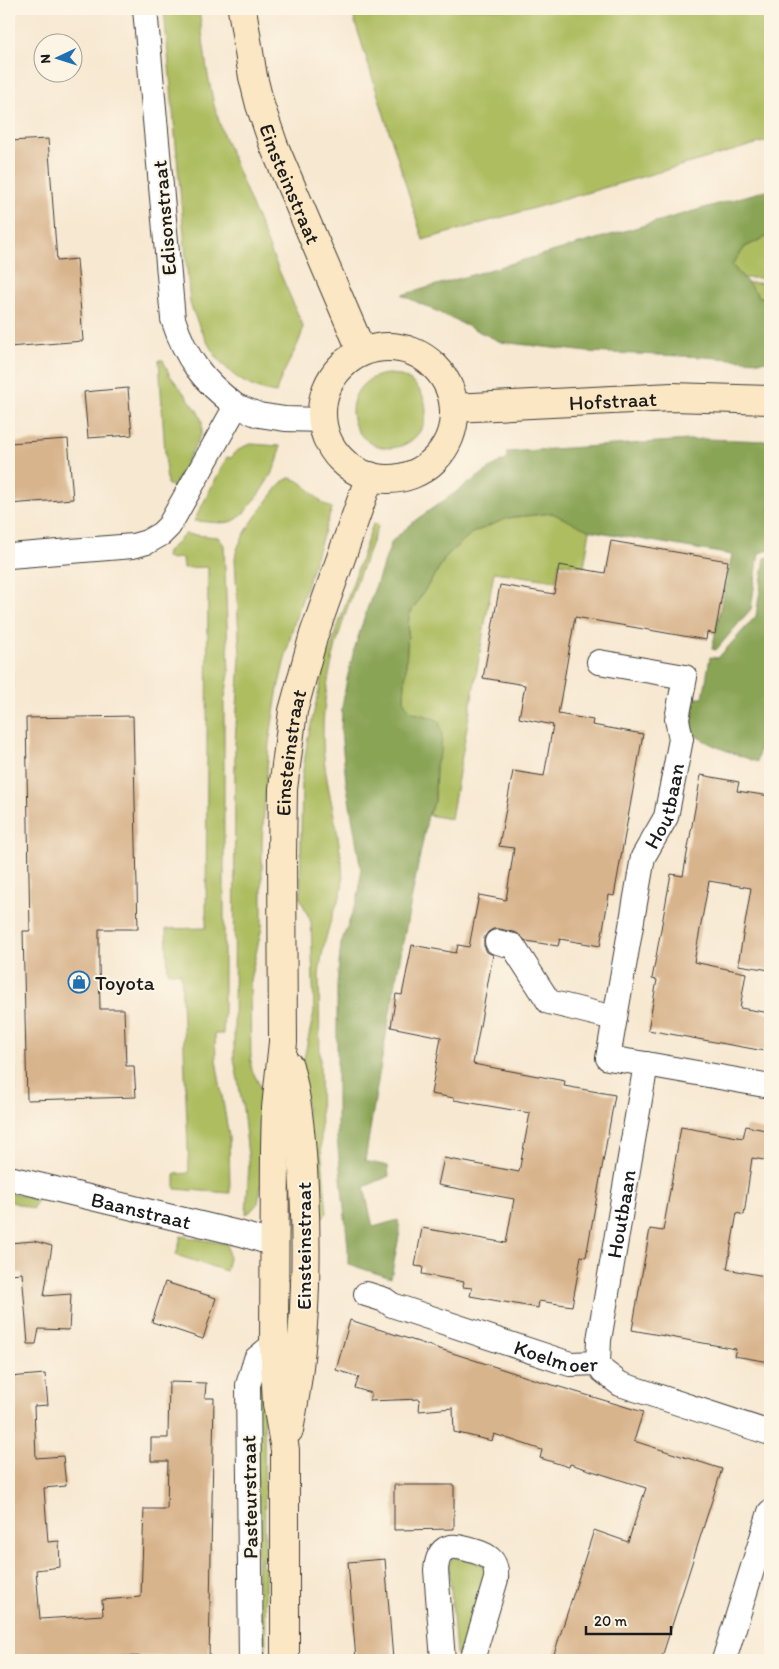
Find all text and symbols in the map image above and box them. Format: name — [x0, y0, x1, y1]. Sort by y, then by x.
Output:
north arrow — [32, 32, 82, 82]
text: N — [37, 54, 54, 64]
street label: Einsteinstraat — [255, 120, 327, 248]
street label: Edisonstraat — [146, 159, 181, 277]
street label: Hofstraat — [568, 385, 657, 415]
street label: Einsteinstraat — [270, 686, 311, 816]
street label: Houtbaan — [638, 760, 689, 853]
shop icon: Toyota — [67, 970, 91, 994]
place label: Toyota — [95, 970, 155, 995]
street label: Houtbaan — [601, 1168, 640, 1260]
street label: Einsteinstraat — [291, 1182, 316, 1310]
street label: Baanstraat — [89, 1186, 194, 1234]
street label: Koelmoer — [511, 1334, 599, 1377]
street label: Pasteurstraat — [235, 1435, 263, 1559]
scale bar — [586, 1604, 672, 1636]
text: 20 m — [594, 1612, 628, 1630]

